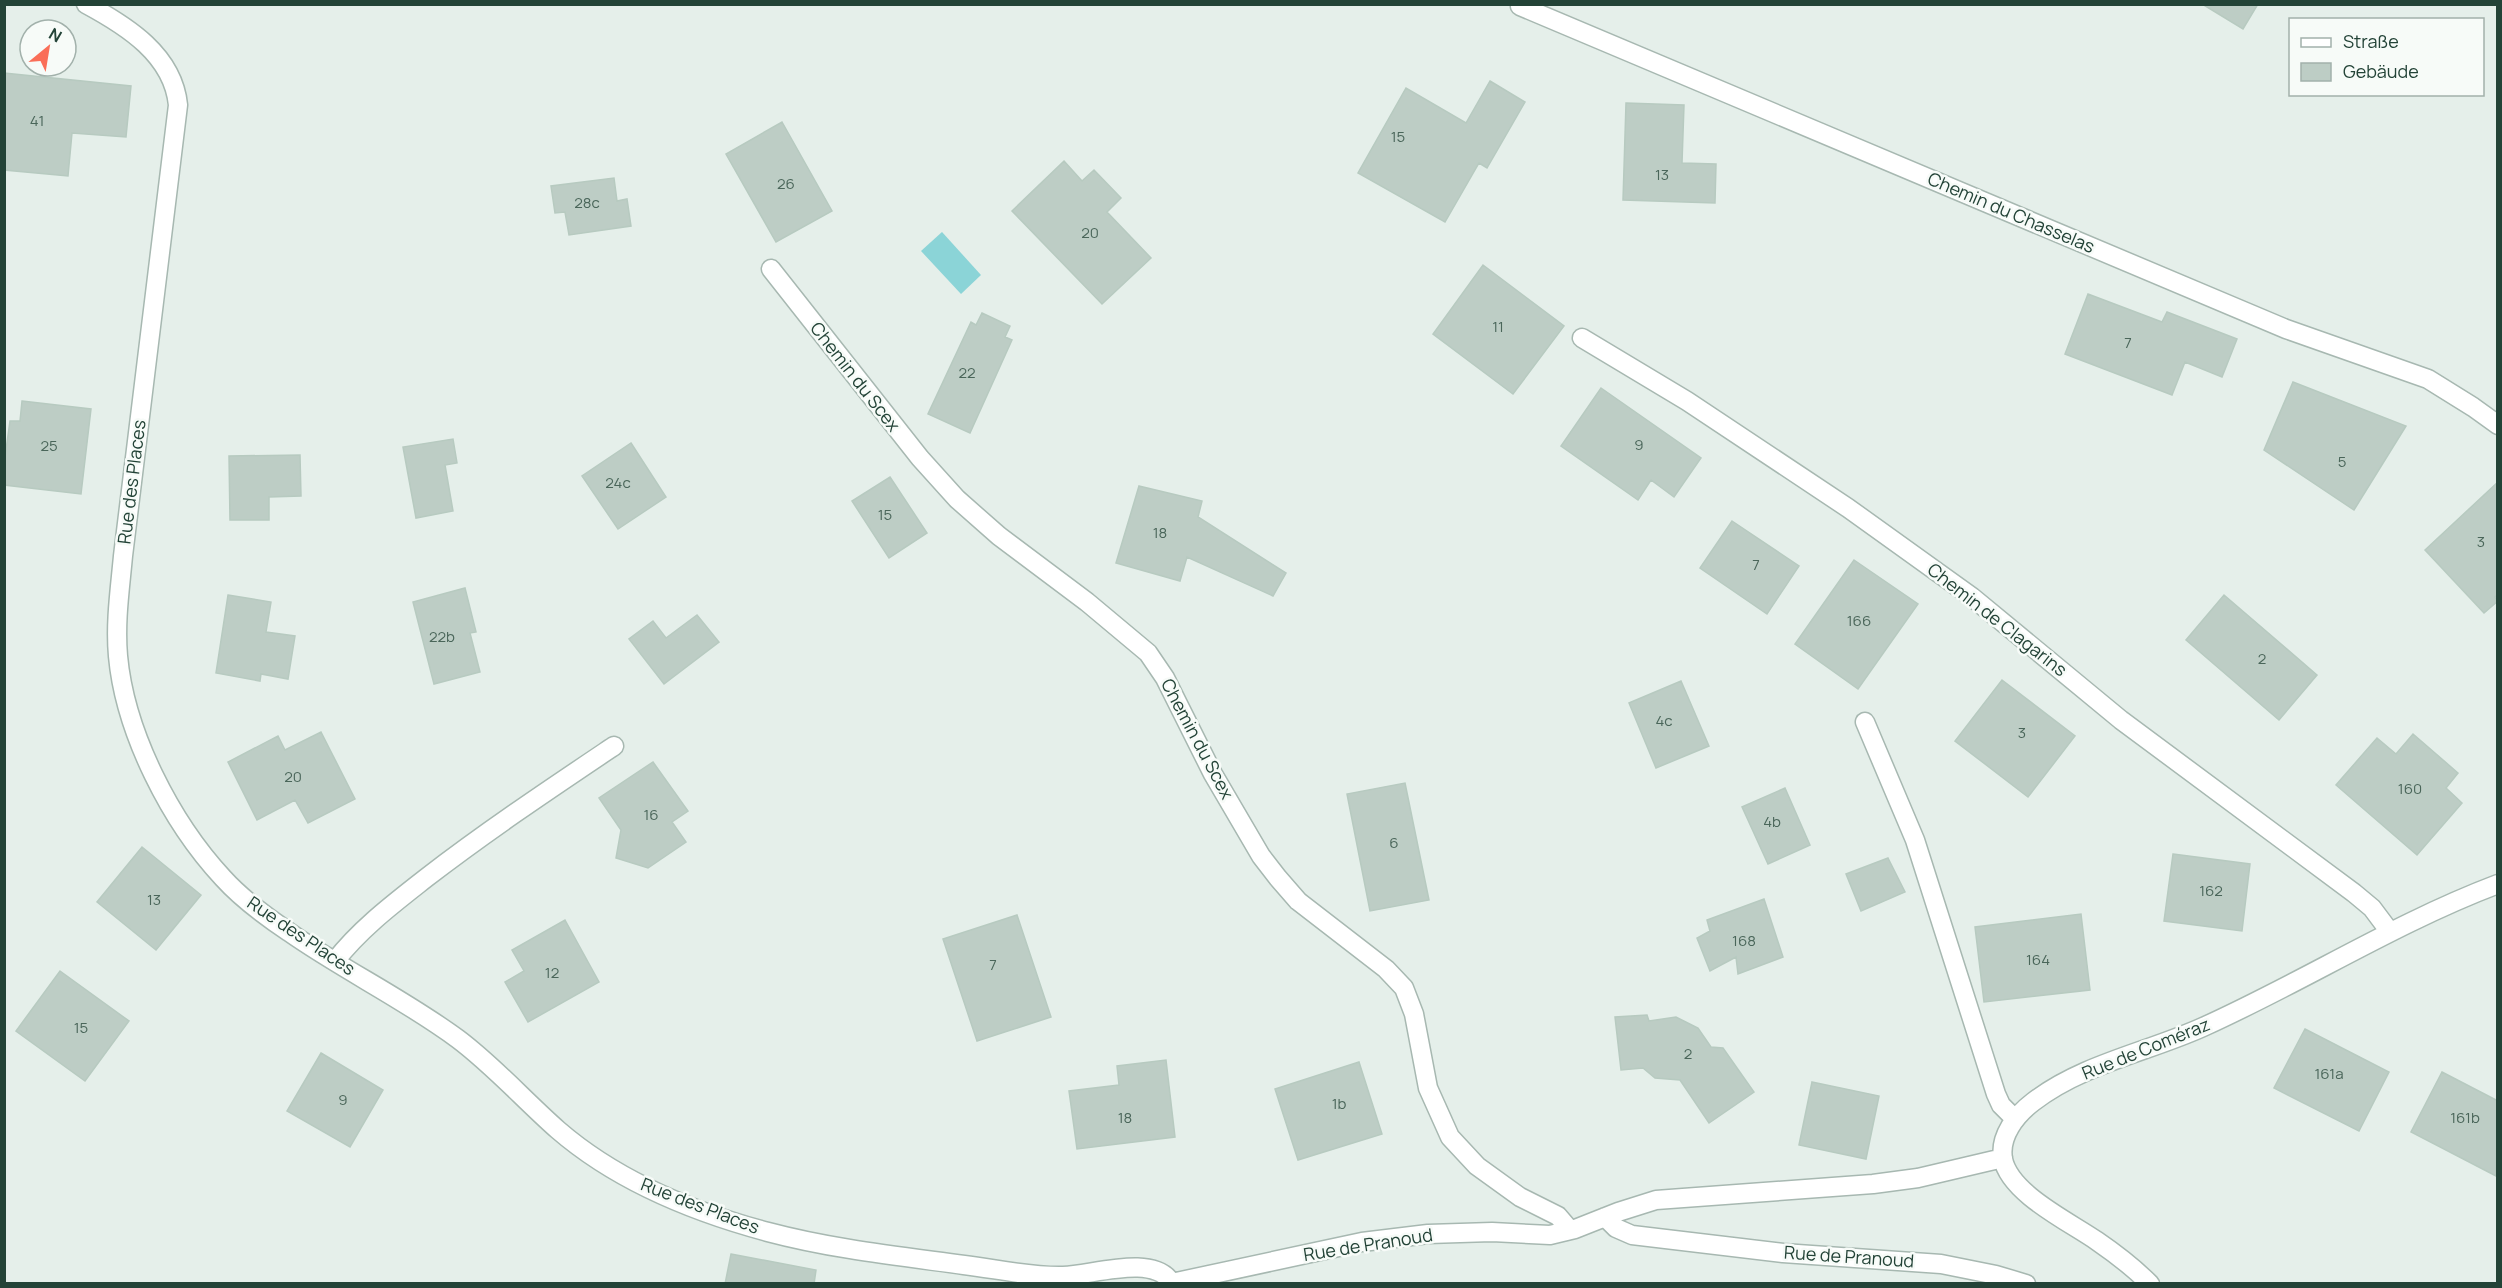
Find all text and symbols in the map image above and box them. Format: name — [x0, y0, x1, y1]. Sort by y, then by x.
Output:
north arrow — [18, 18, 78, 78]
legend — [2289, 18, 2484, 96]
text: N — [45, 23, 66, 47]
text: Straße — [2343, 29, 2399, 53]
text: Gebäude — [2343, 59, 2419, 83]
house number: 41 — [30, 110, 44, 131]
house number: 15 — [1391, 126, 1405, 147]
house number: 13 — [1655, 164, 1669, 185]
street label: Chemin du Chasselas — [1924, 166, 2099, 258]
house number: 26 — [777, 173, 795, 194]
house number: 28c — [574, 192, 600, 213]
house number: 20 — [1081, 222, 1099, 243]
house number: 11 — [1492, 316, 1504, 337]
street label: Chemin du Scex — [805, 317, 906, 437]
house number: 7 — [2124, 332, 2132, 353]
house number: 22 — [958, 362, 976, 383]
street label: Rue des Places — [111, 418, 151, 545]
house number: 9 — [1634, 434, 1644, 455]
house number: 25 — [40, 435, 58, 456]
house number: 5 — [2338, 451, 2346, 472]
house number: 24c — [605, 472, 631, 493]
house number: 15 — [878, 504, 892, 525]
house number: 18 — [1153, 522, 1167, 543]
house number: 3 — [2477, 531, 2485, 552]
house number: 7 — [1752, 554, 1760, 575]
street label: Chemin de Clagarins — [1923, 557, 2072, 681]
house number: 166 — [1847, 610, 1871, 631]
house number: 22b — [429, 626, 455, 647]
house number: 2 — [2258, 648, 2266, 669]
street label: Chemin du Scex — [1156, 674, 1240, 803]
house number: 4c — [1655, 710, 1673, 731]
house number: 3 — [2018, 722, 2026, 743]
house number: 20 — [284, 766, 302, 787]
house number: 160 — [2398, 778, 2422, 799]
house number: 16 — [643, 804, 659, 825]
house number: 4b — [1763, 811, 1781, 832]
house number: 6 — [1389, 832, 1399, 853]
house number: 162 — [2199, 880, 2223, 901]
house number: 13 — [147, 889, 161, 910]
street label: Rue des Places — [243, 890, 360, 980]
house number: 168 — [1732, 930, 1756, 951]
house number: 164 — [2026, 949, 2050, 970]
house number: 7 — [989, 954, 997, 975]
house number: 12 — [545, 962, 559, 983]
street label: Rue de Coméraz — [2078, 1011, 2213, 1085]
house number: 15 — [74, 1017, 88, 1038]
house number: 2 — [1684, 1043, 1692, 1064]
house number: 161a — [2314, 1063, 2344, 1084]
house number: 9 — [338, 1089, 348, 1110]
house number: 1b — [1332, 1093, 1346, 1114]
house number: 18 — [1118, 1107, 1132, 1128]
house number: 161b — [2450, 1107, 2480, 1128]
street label: Rue des Places — [638, 1171, 763, 1239]
street label: Rue de Pranoud — [1301, 1222, 1434, 1266]
street label: Rue de Pranoud — [1783, 1239, 1915, 1273]

